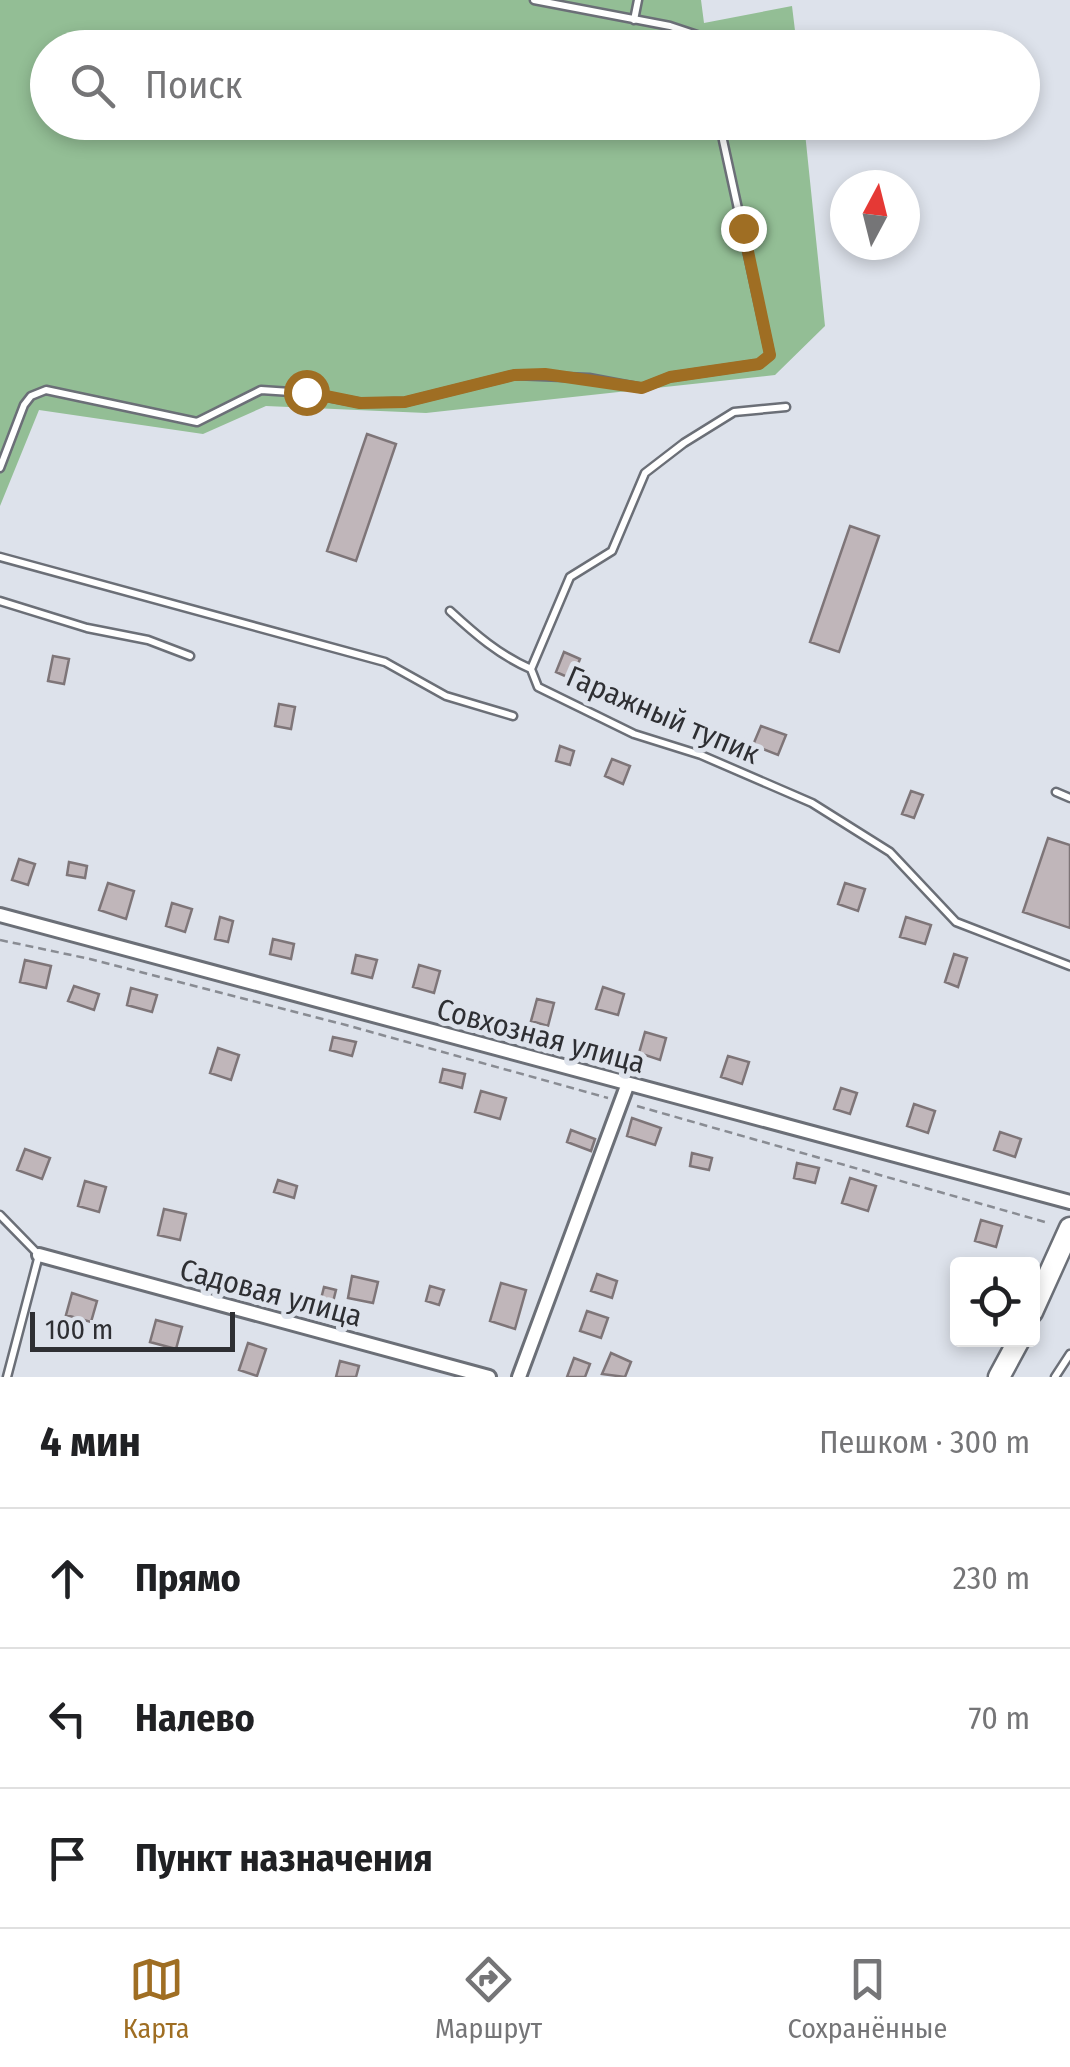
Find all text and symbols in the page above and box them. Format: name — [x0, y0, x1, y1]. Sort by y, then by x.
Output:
search box — [30, 30, 1040, 140]
icon: search — [65, 58, 120, 113]
text: Поиск — [145, 62, 242, 108]
north arrow — [830, 170, 920, 260]
route end — [721, 206, 767, 252]
route start — [284, 370, 330, 416]
street label: Гаражный тупик — [561, 658, 765, 772]
street label: Совхозная улица — [433, 991, 649, 1081]
street label: Садовая улица — [176, 1251, 366, 1335]
map controls — [950, 1257, 1040, 1347]
button: locate — [950, 1257, 1040, 1347]
scale bar — [30, 1307, 235, 1352]
text: 100 m — [45, 1313, 113, 1346]
text: 4 мин — [40, 1417, 141, 1467]
text: Пешком · 300 m — [819, 1423, 1030, 1461]
icon: ahead — [40, 1551, 95, 1606]
text: Прямо — [135, 1555, 241, 1601]
text: 230 m — [953, 1559, 1030, 1597]
icon: left — [40, 1691, 95, 1746]
text: Налево — [135, 1695, 255, 1741]
text: 70 m — [969, 1699, 1030, 1737]
icon: arrive — [40, 1831, 95, 1886]
text: Пункт назначения — [135, 1835, 433, 1881]
tab: Карта — [123, 1952, 190, 2045]
tab: Маршрут — [435, 1952, 542, 2045]
tab: Сохранённые — [787, 1952, 947, 2045]

